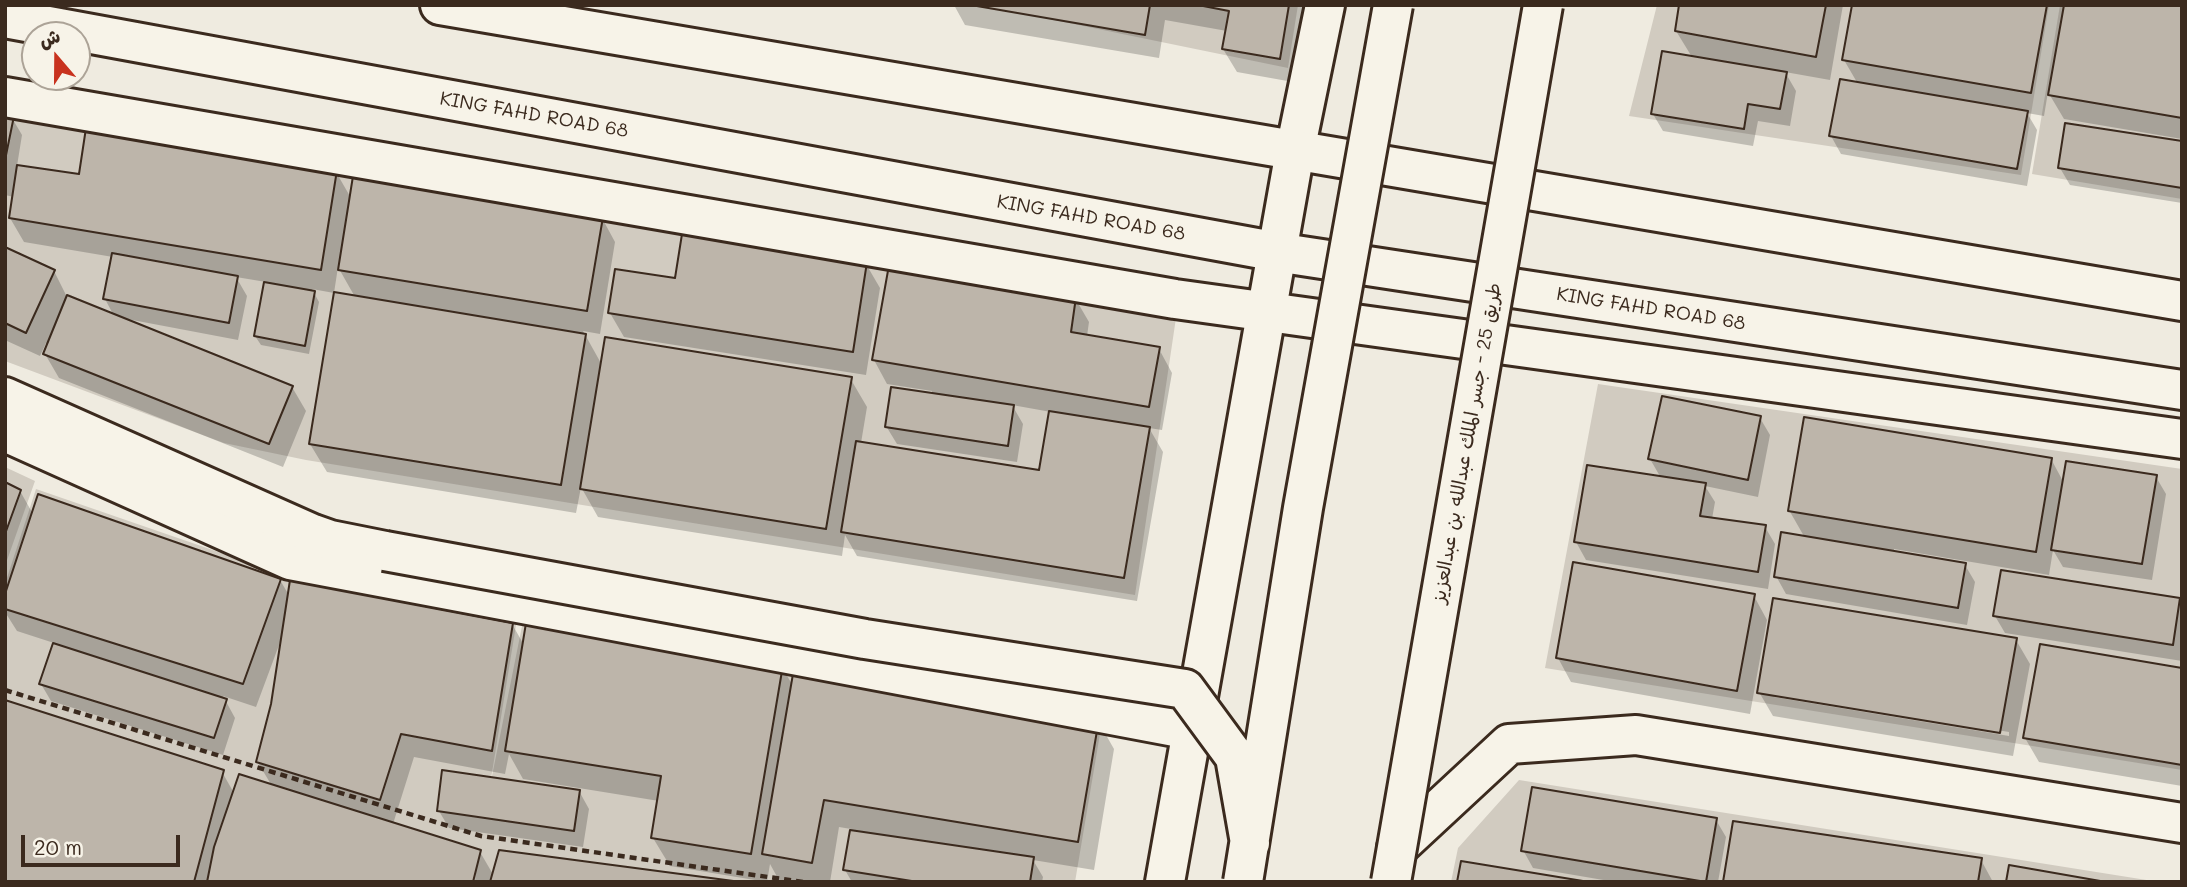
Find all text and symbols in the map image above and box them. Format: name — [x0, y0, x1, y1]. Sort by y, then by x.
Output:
north arrow — [21, 21, 91, 91]
text: ش — [35, 22, 63, 53]
street label: KING FAHD ROAD 68 — [438, 87, 630, 143]
street label: KING FAHD ROAD 68 — [995, 190, 1187, 246]
street label: طريق 25 - جسر الملك عبدالله بن عبدالعزيز — [1428, 281, 1506, 605]
street label: KING FAHD ROAD 68 — [1555, 283, 1747, 335]
scale bar — [24, 820, 184, 864]
text: 20 m — [34, 833, 82, 860]

